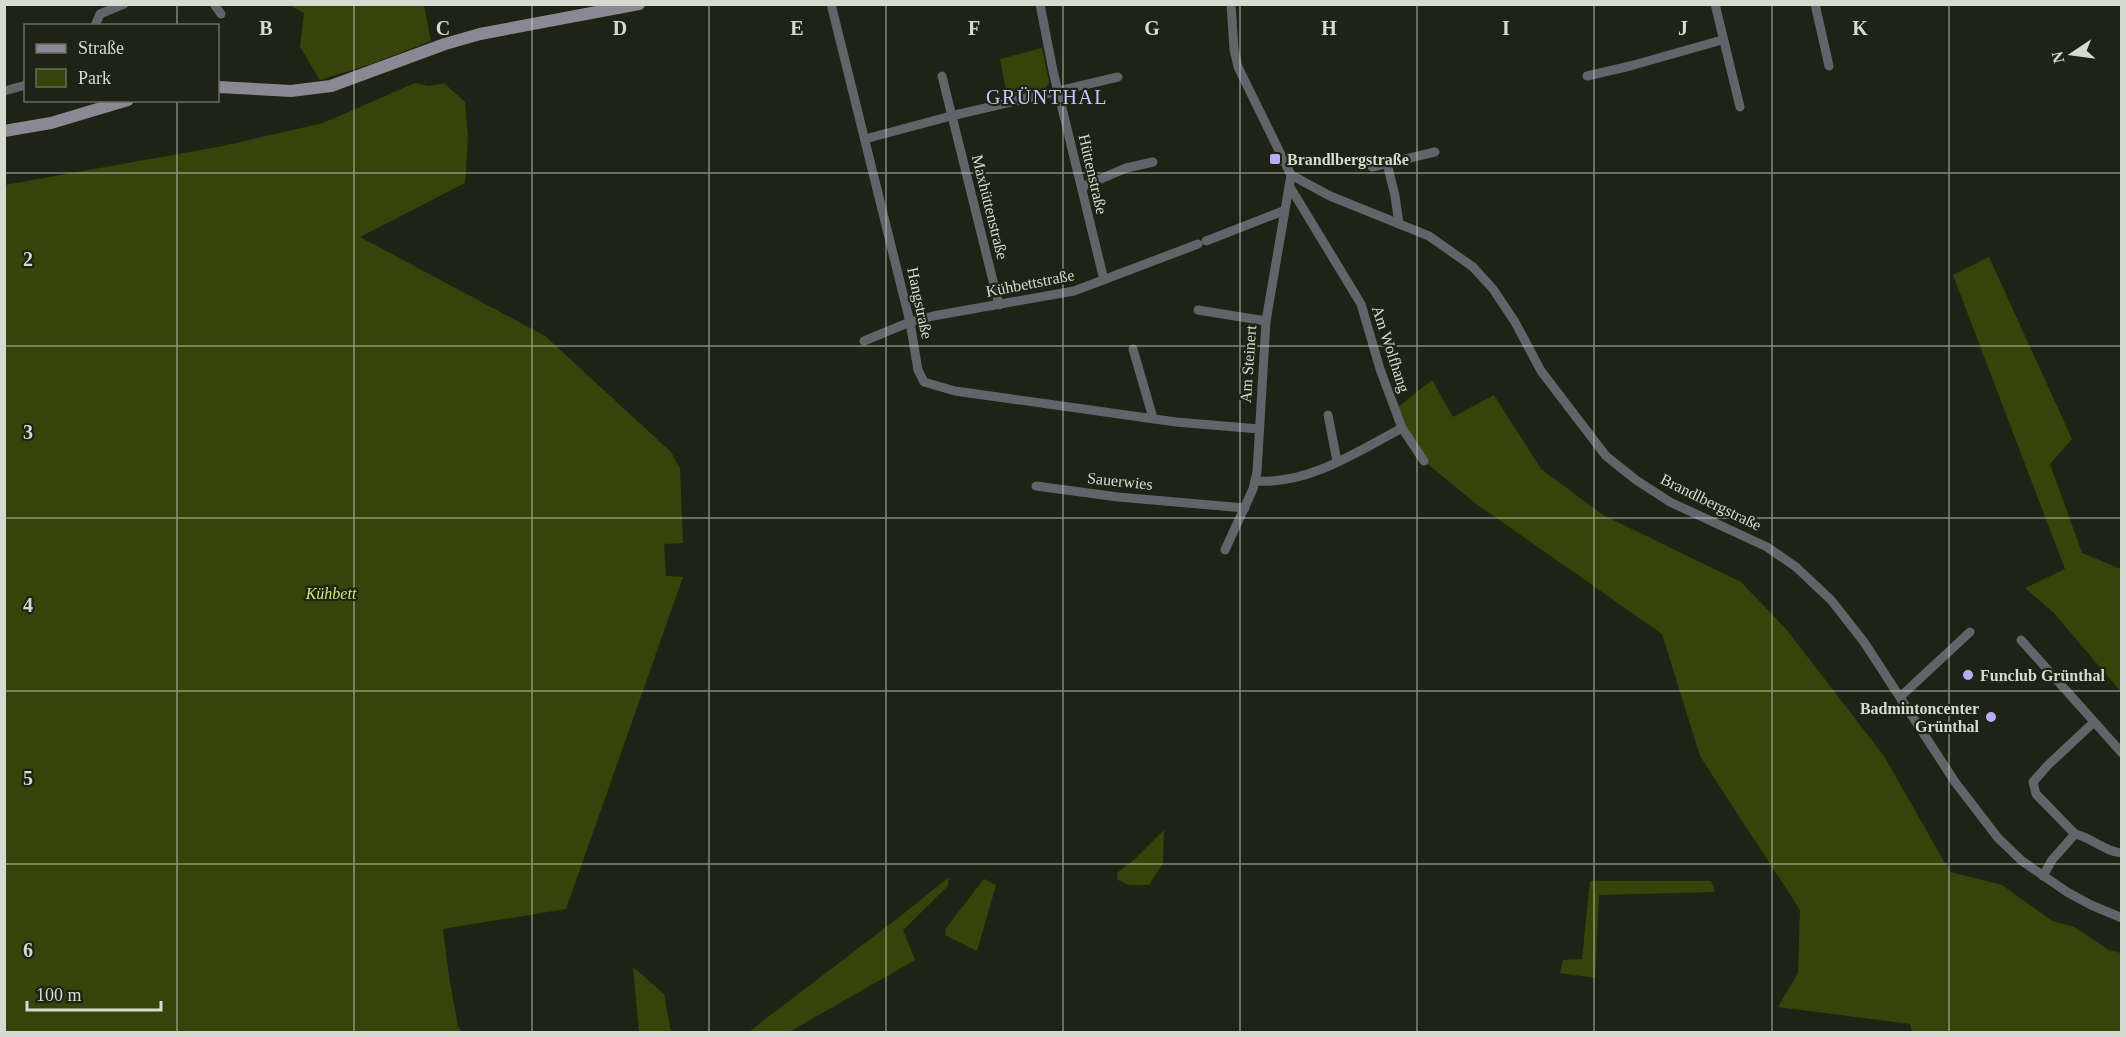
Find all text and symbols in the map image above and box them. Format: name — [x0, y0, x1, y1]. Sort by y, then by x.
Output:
text: B — [259, 17, 273, 39]
text: C — [436, 17, 450, 39]
text: D — [613, 17, 627, 39]
text: E — [790, 17, 804, 39]
text: F — [968, 17, 980, 39]
text: G — [1144, 17, 1160, 39]
text: H — [1321, 17, 1337, 39]
text: I — [1502, 17, 1510, 39]
text: J — [1678, 17, 1688, 39]
text: K — [1852, 17, 1868, 39]
legend — [24, 24, 219, 102]
north arrow — [2042, 24, 2102, 84]
text: Straße — [78, 38, 124, 58]
text: N — [2048, 49, 2067, 65]
text: Park — [78, 68, 111, 88]
district label: GRÜNTHAL — [986, 86, 1108, 108]
street label: Hüttenstraße — [1076, 132, 1110, 216]
place label: Brandlbergstraße — [1287, 151, 1409, 169]
marker: Brandlbergstraße — [1268, 152, 1282, 166]
street label: Maxhüttenstraße — [969, 153, 1011, 261]
text: 2 — [23, 248, 33, 270]
street label: Hangstraße — [903, 266, 936, 341]
street label: Kühbettstraße — [984, 266, 1076, 300]
street label: Am Wolfhang — [1368, 303, 1413, 395]
street label: Am Steinert — [1237, 324, 1259, 403]
text: 3 — [23, 421, 33, 443]
street label: Sauerwies — [1086, 469, 1154, 493]
street label: Brandlbergstraße — [1657, 470, 1764, 535]
park label: Kühbett — [305, 585, 357, 602]
text: 4 — [23, 594, 33, 616]
place label: Funclub Grünthal — [1980, 667, 2105, 684]
marker: Funclub Grünthal — [1961, 668, 1975, 682]
place label: Badmintoncenter Grünthal — [1860, 700, 1980, 735]
marker: Badmintoncenter Grünthal — [1984, 710, 1998, 724]
text: 5 — [23, 767, 33, 789]
text: 6 — [23, 939, 33, 961]
scale bar — [27, 974, 160, 1012]
text: 100 m — [36, 985, 82, 1005]

